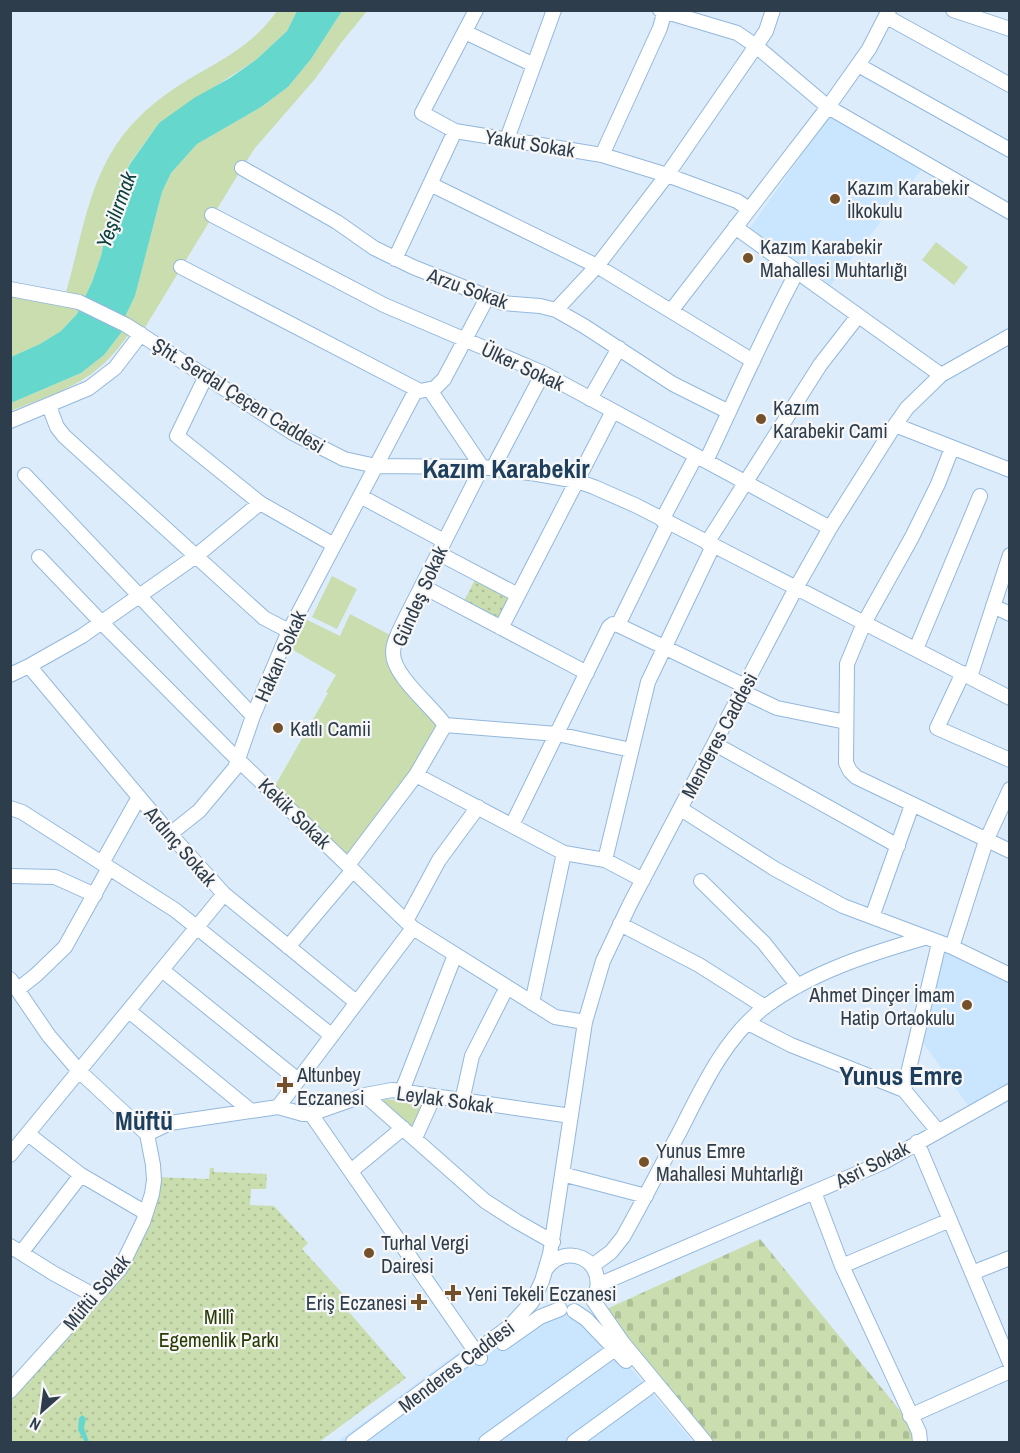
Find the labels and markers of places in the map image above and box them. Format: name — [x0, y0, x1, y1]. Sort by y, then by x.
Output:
place label: Kazım Karabekir İlkokulu — [847, 174, 970, 224]
marker: Kazım Karabekir İlkokulu — [828, 192, 842, 206]
place label: Kazım Karabekir Mahallesi Muhtarlığı — [760, 233, 908, 283]
marker: Kazım Karabekir Mahallesi Muhtarlığı — [741, 251, 755, 265]
place label: Kazım Karabekir Cami — [773, 394, 888, 444]
marker: Kazım Karabekir Cami — [754, 412, 768, 426]
place label: Katlı Camii — [290, 715, 371, 742]
marker: Katlı Camii — [271, 721, 285, 735]
place label: Ahmet Dinçer İmam Hatip Ortaokulu — [808, 981, 955, 1031]
marker: Ahmet Dinçer İmam Hatip Ortaokulu — [960, 998, 974, 1012]
place label: Altunbey Eczanesi — [296, 1061, 364, 1111]
marker: Altunbey Eczanesi — [278, 1078, 292, 1092]
place label: Yunus Emre Mahallesi Muhtarlığı — [656, 1137, 804, 1187]
marker: Yunus Emre Mahallesi Muhtarlığı — [637, 1155, 651, 1169]
place label: Turhal Vergi Dairesi — [381, 1229, 469, 1279]
marker: Turhal Vergi Dairesi — [362, 1246, 376, 1260]
place label: Yeni Tekeli Eczanesi — [465, 1280, 617, 1307]
marker: Yeni Tekeli Eczanesi — [446, 1286, 460, 1300]
place label: Eriş Eczanesi — [306, 1289, 407, 1316]
marker: Eriş Eczanesi — [412, 1295, 426, 1309]

